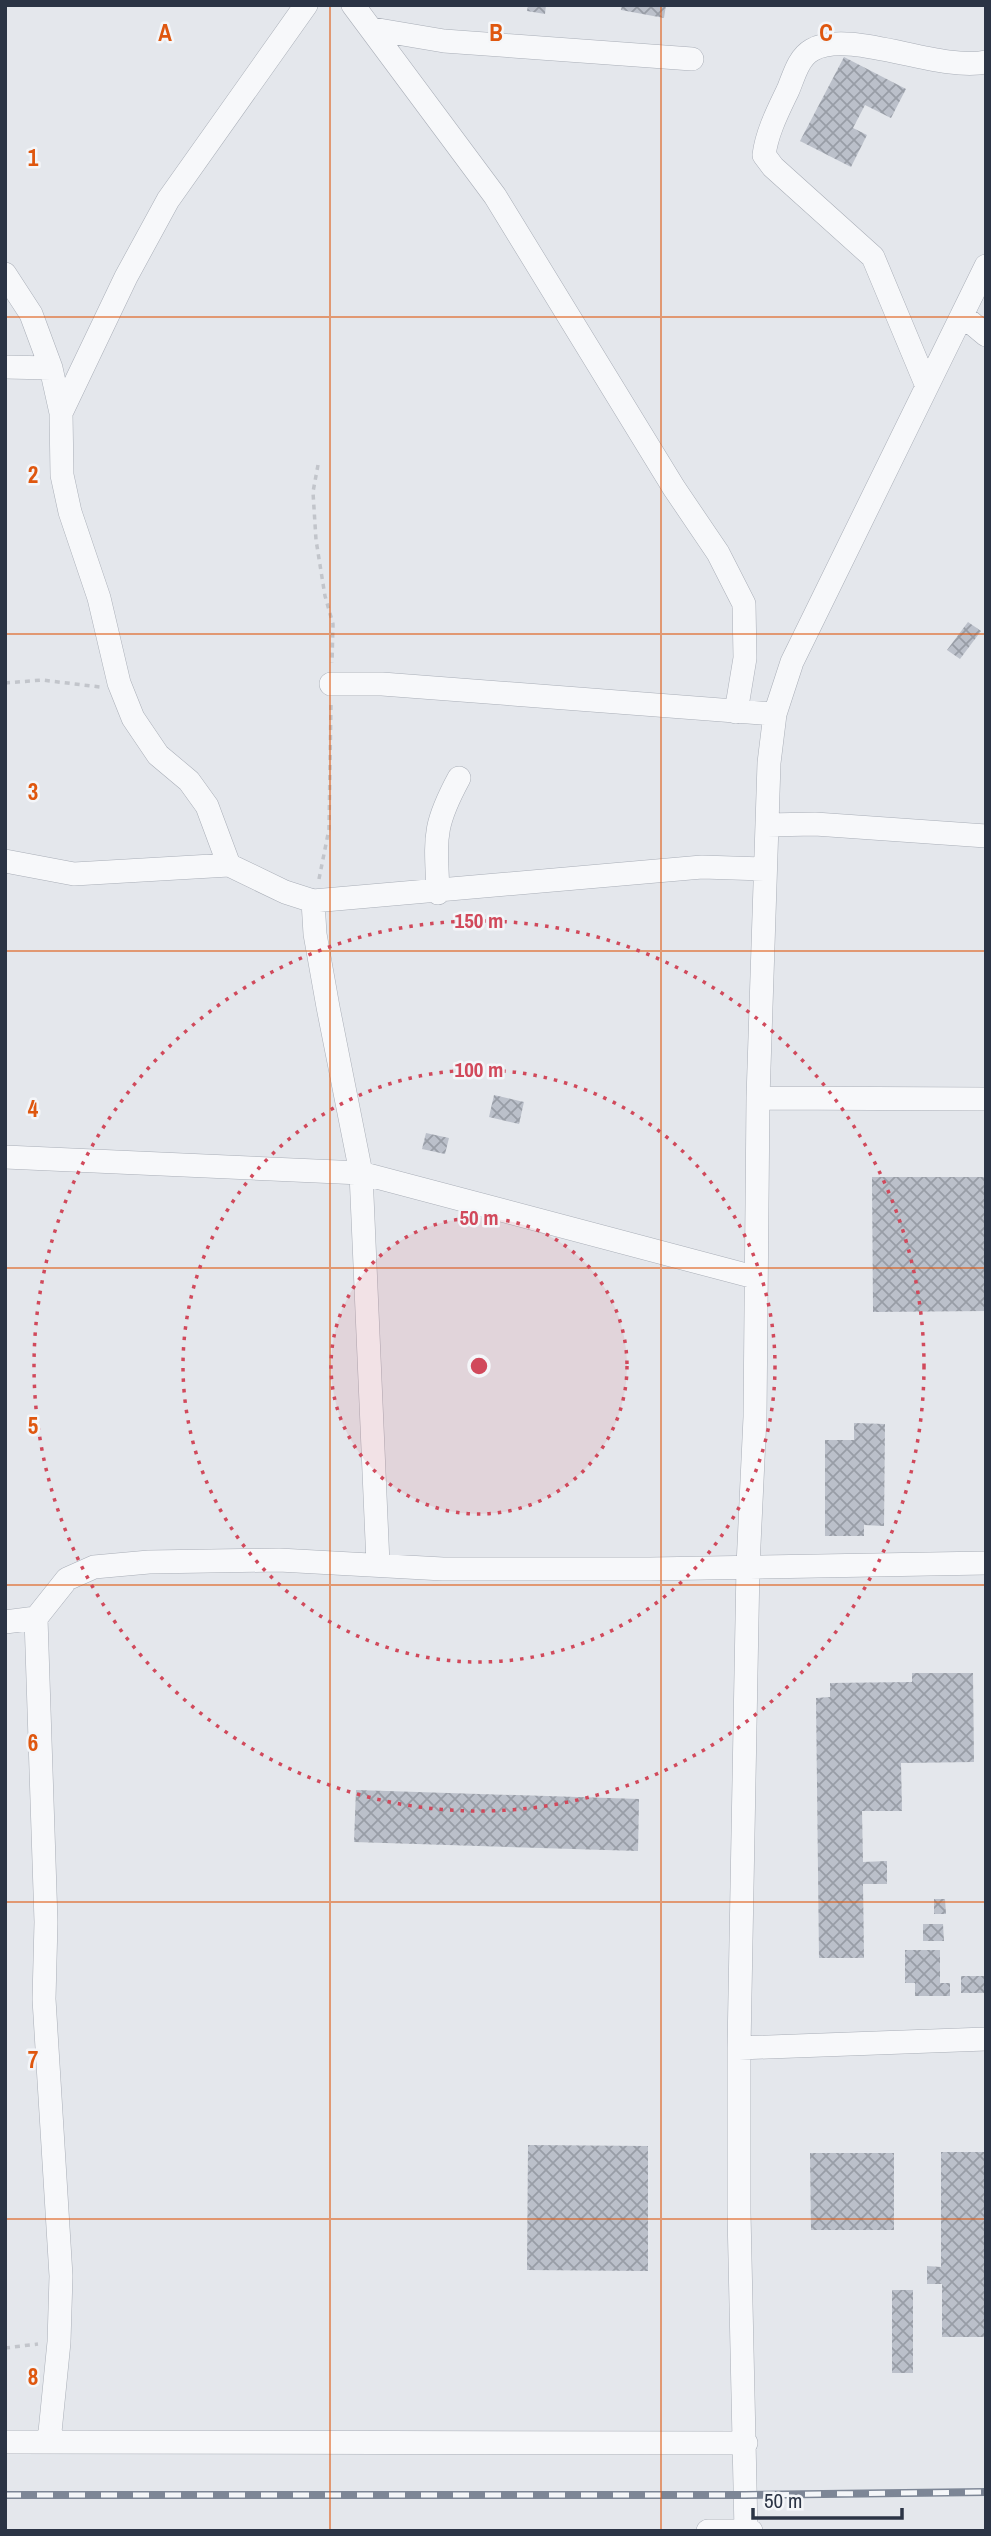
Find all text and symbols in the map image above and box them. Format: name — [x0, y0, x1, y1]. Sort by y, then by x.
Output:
text: A — [158, 17, 172, 48]
text: B — [489, 17, 503, 48]
text: C — [819, 17, 833, 48]
text: 1 — [28, 142, 39, 173]
text: 2 — [28, 459, 38, 490]
text: 3 — [28, 776, 38, 807]
text: 150 m — [455, 906, 503, 935]
text: 100 m — [455, 1055, 503, 1084]
text: 4 — [28, 1093, 39, 1124]
text: 50 m — [459, 1203, 499, 1232]
centre of rings — [467, 1354, 491, 1378]
text: 5 — [28, 1410, 38, 1441]
text: 6 — [28, 1727, 38, 1758]
text: 7 — [28, 2044, 38, 2075]
text: 8 — [28, 2361, 38, 2392]
scale bar — [753, 2476, 902, 2520]
text: 50 m — [764, 2486, 802, 2515]

